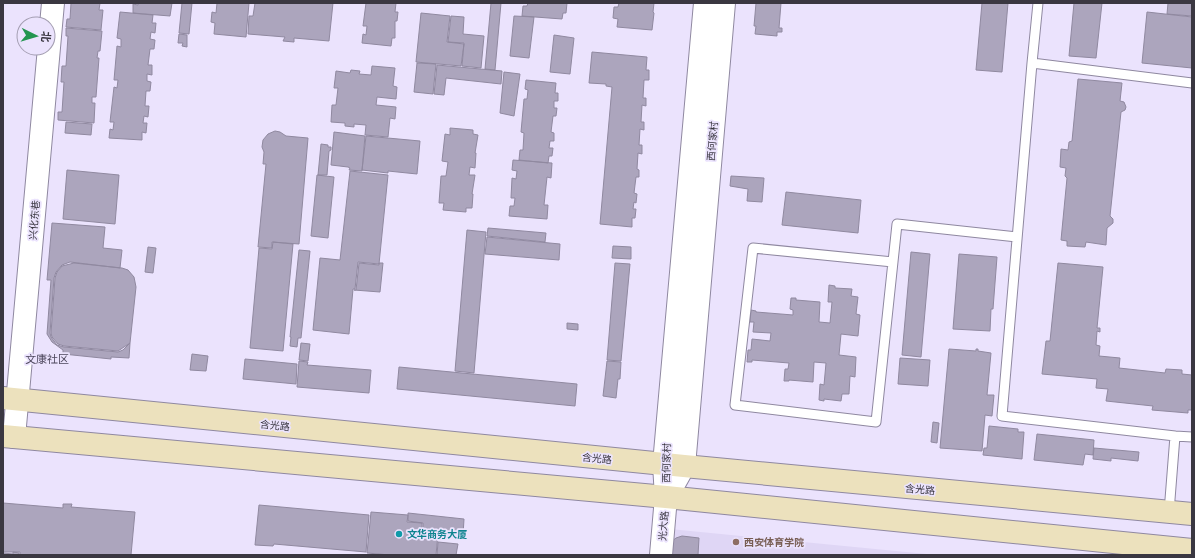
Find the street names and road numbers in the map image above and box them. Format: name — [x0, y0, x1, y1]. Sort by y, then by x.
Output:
street label: 西何家村 — [703, 120, 722, 162]
street label: 兴化东巷 — [25, 199, 44, 241]
street label: 含光路 — [259, 416, 291, 435]
street label: 西何家村 — [659, 443, 674, 483]
street label: 含光路 — [581, 449, 613, 468]
street label: 含光路 — [904, 481, 936, 498]
street label: 光大路 — [655, 510, 672, 542]

